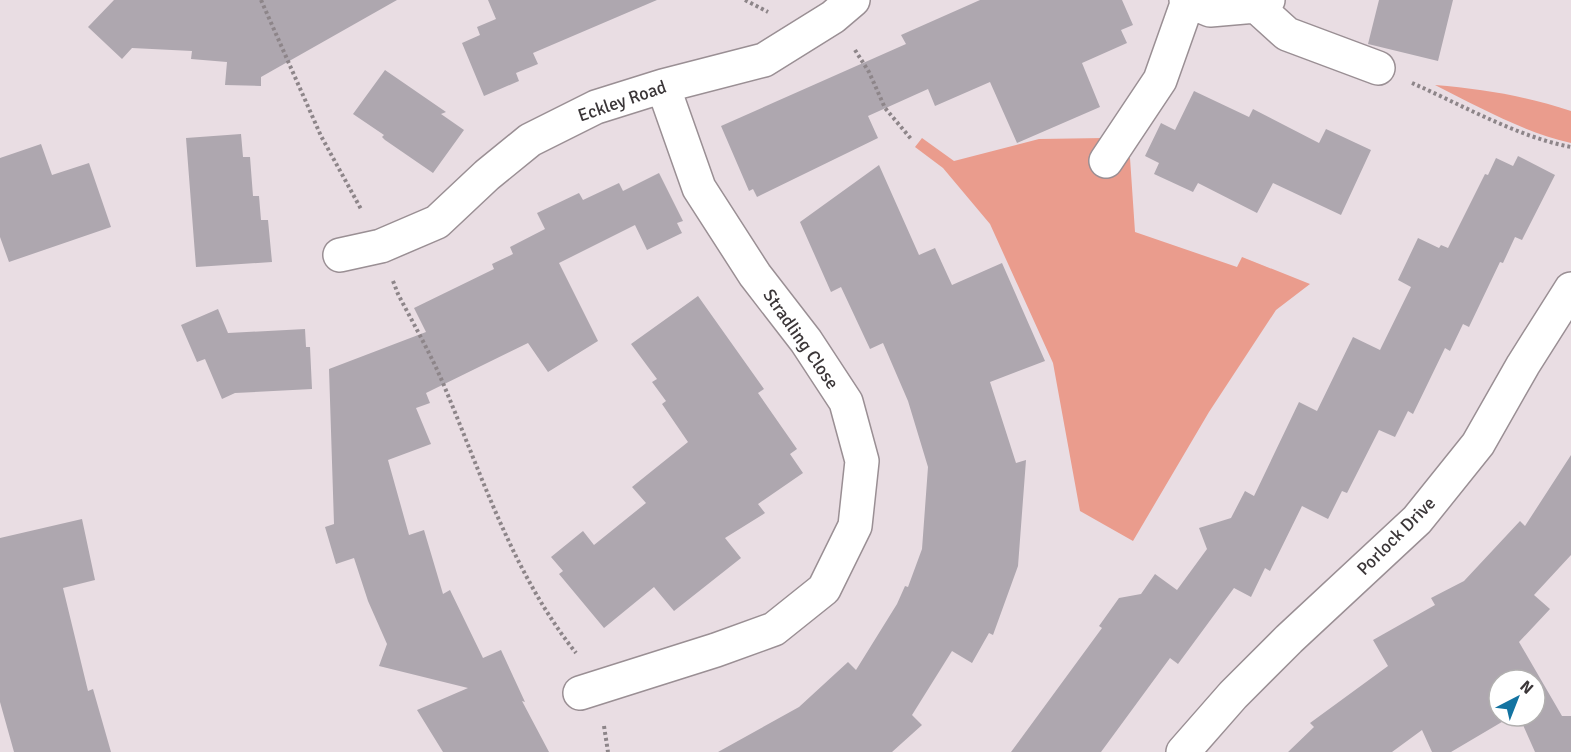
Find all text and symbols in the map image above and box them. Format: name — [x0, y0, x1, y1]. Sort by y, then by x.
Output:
street label: Eckley Road — [575, 76, 669, 126]
street label: Stradling Close — [758, 285, 844, 393]
street label: Porlock Drive — [1352, 492, 1440, 580]
north arrow — [1487, 668, 1547, 728]
text: N — [1516, 676, 1537, 699]

